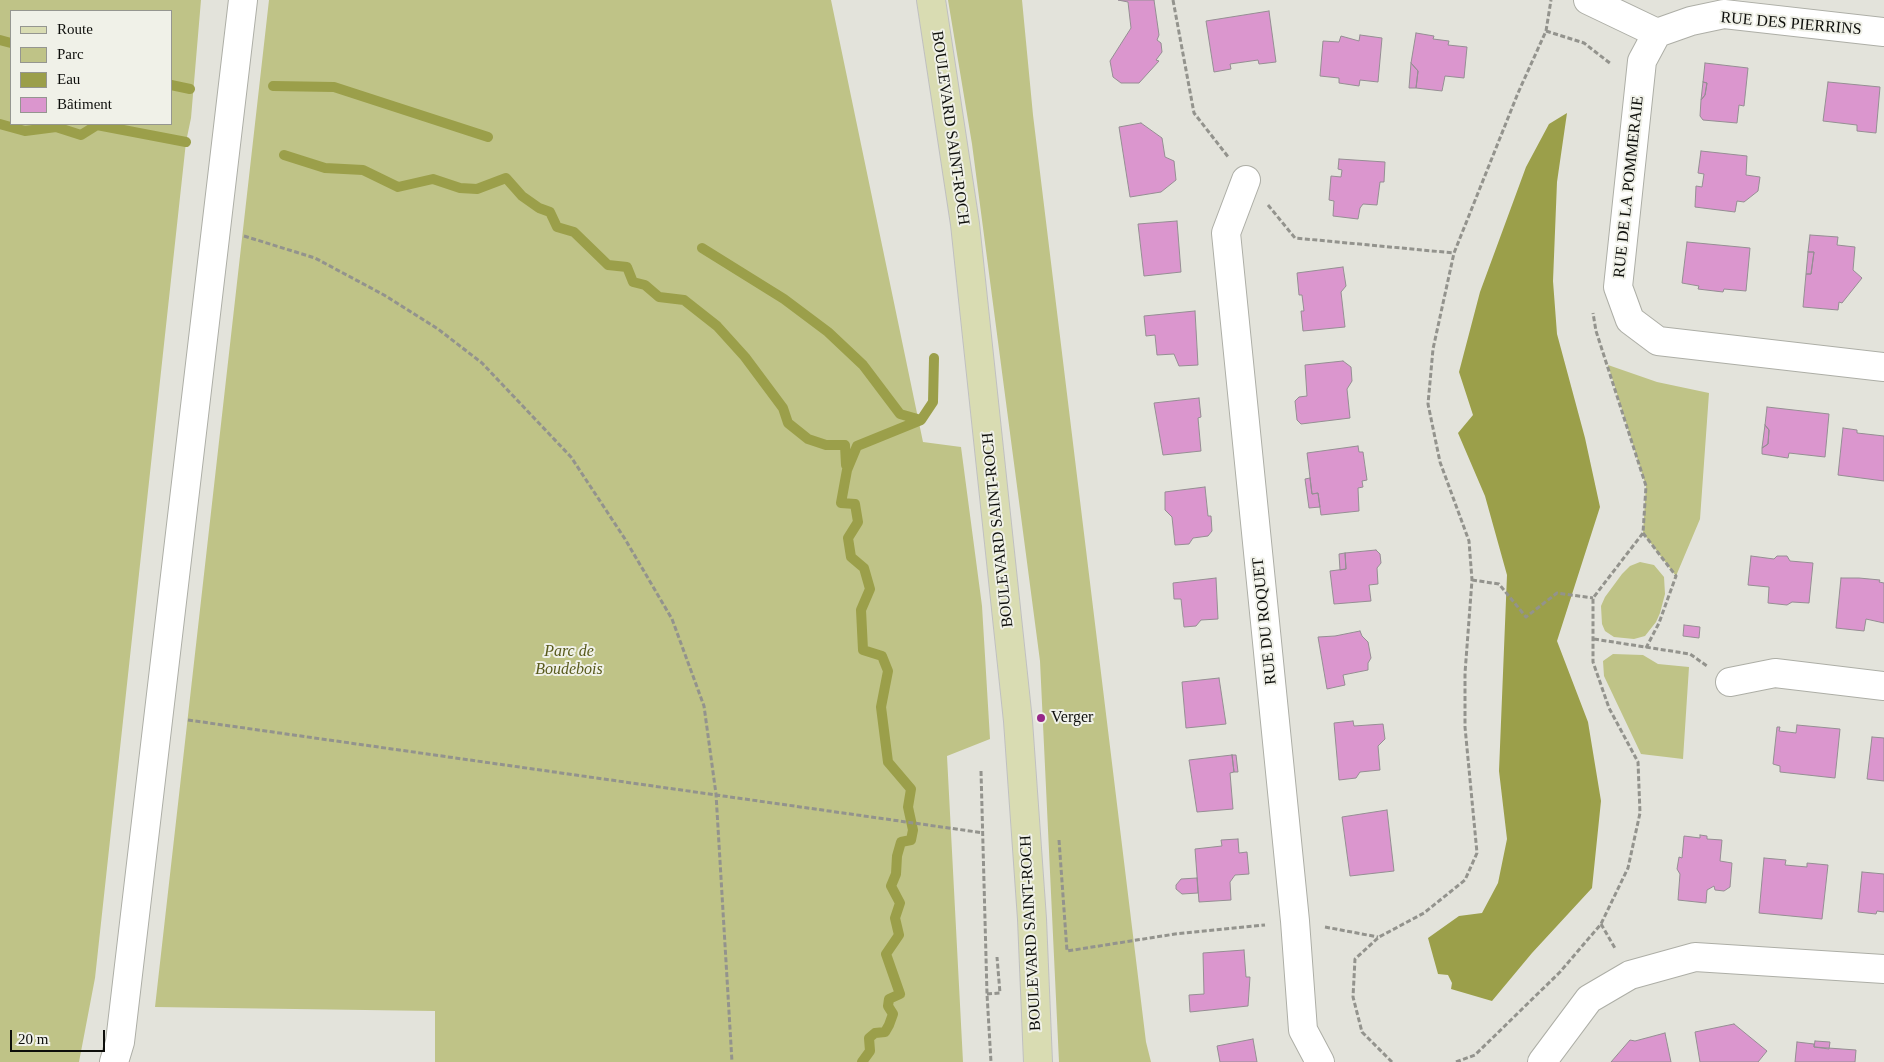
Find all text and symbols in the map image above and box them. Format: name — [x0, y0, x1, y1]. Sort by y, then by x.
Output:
street label: RUE DES PIERRINS — [1720, 8, 1862, 40]
legend — [10, 10, 172, 125]
text: Route — [57, 21, 93, 37]
street label: BOULEVARD SAINT-ROCH — [927, 30, 973, 226]
text: Parc — [57, 46, 84, 62]
text: Eau — [57, 71, 80, 87]
street label: RUE DE LA POMMERAIE — [1610, 95, 1648, 279]
text: Bâtiment — [57, 96, 112, 112]
street label: BOULEVARD SAINT-ROCH — [978, 432, 1018, 628]
street label: RUE DU ROQUET — [1249, 556, 1281, 686]
park label: Parc de Boudebois — [535, 642, 603, 680]
place label: Verger — [1051, 708, 1093, 728]
marker: Verger — [1035, 712, 1047, 724]
street label: BOULEVARD SAINT-ROCH — [1016, 835, 1046, 1031]
scale bar — [12, 1020, 108, 1052]
text: 20 m — [18, 1031, 48, 1047]

